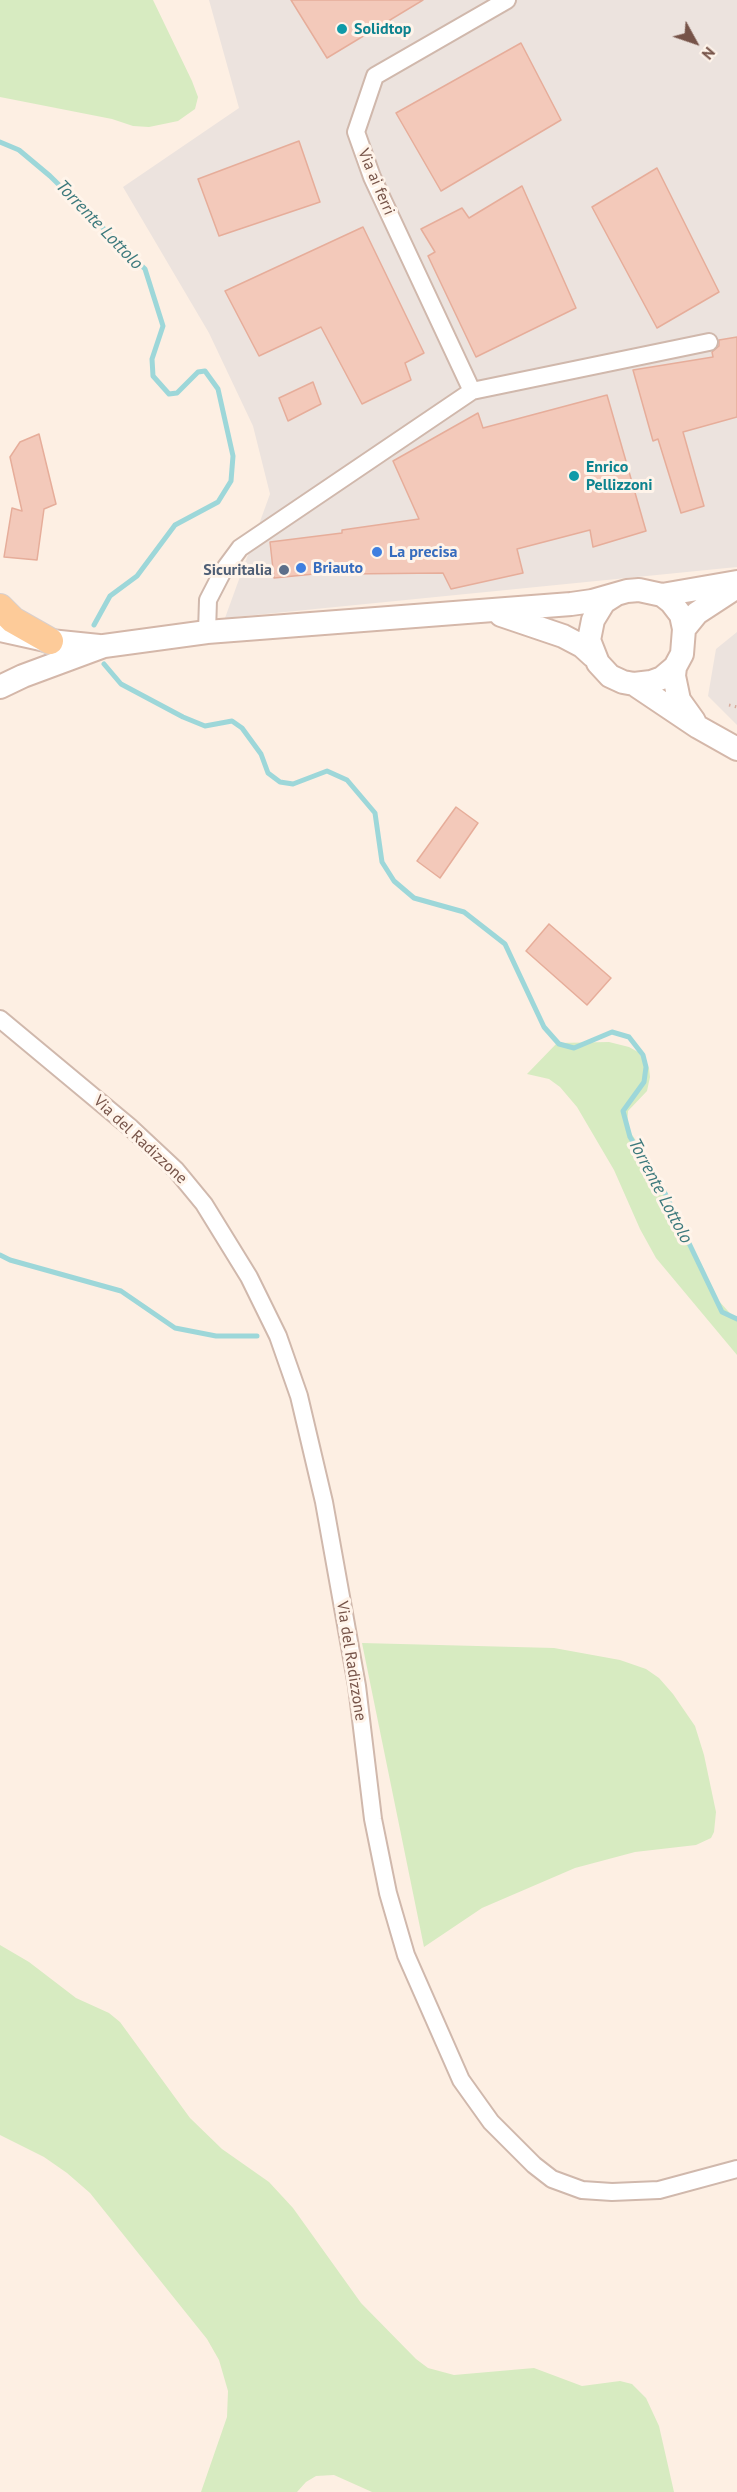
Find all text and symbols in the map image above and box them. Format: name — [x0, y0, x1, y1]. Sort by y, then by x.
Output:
north arrow — [665, 12, 725, 72]
place label: Solidtop — [354, 19, 411, 39]
marker: Solidtop — [335, 22, 349, 36]
text: N — [698, 43, 720, 64]
street label: Via ai ferri — [353, 146, 399, 218]
water label: Torrente Lottolo — [51, 176, 147, 274]
place label: Enrico Pellizzoni — [586, 457, 653, 495]
marker: Enrico Pellizzoni — [567, 469, 581, 483]
place label: La precisa — [389, 542, 457, 562]
marker: La precisa — [370, 545, 384, 559]
place label: Briauto — [313, 558, 363, 578]
place label: Sicuritalia — [203, 560, 272, 580]
marker: Briauto — [294, 561, 308, 575]
marker: Sicuritalia — [277, 563, 291, 577]
street label: Via del Radizzone — [89, 1092, 191, 1188]
water label: Torrente Lottolo — [623, 1135, 697, 1247]
street label: Via del Radizzone — [332, 1600, 370, 1722]

